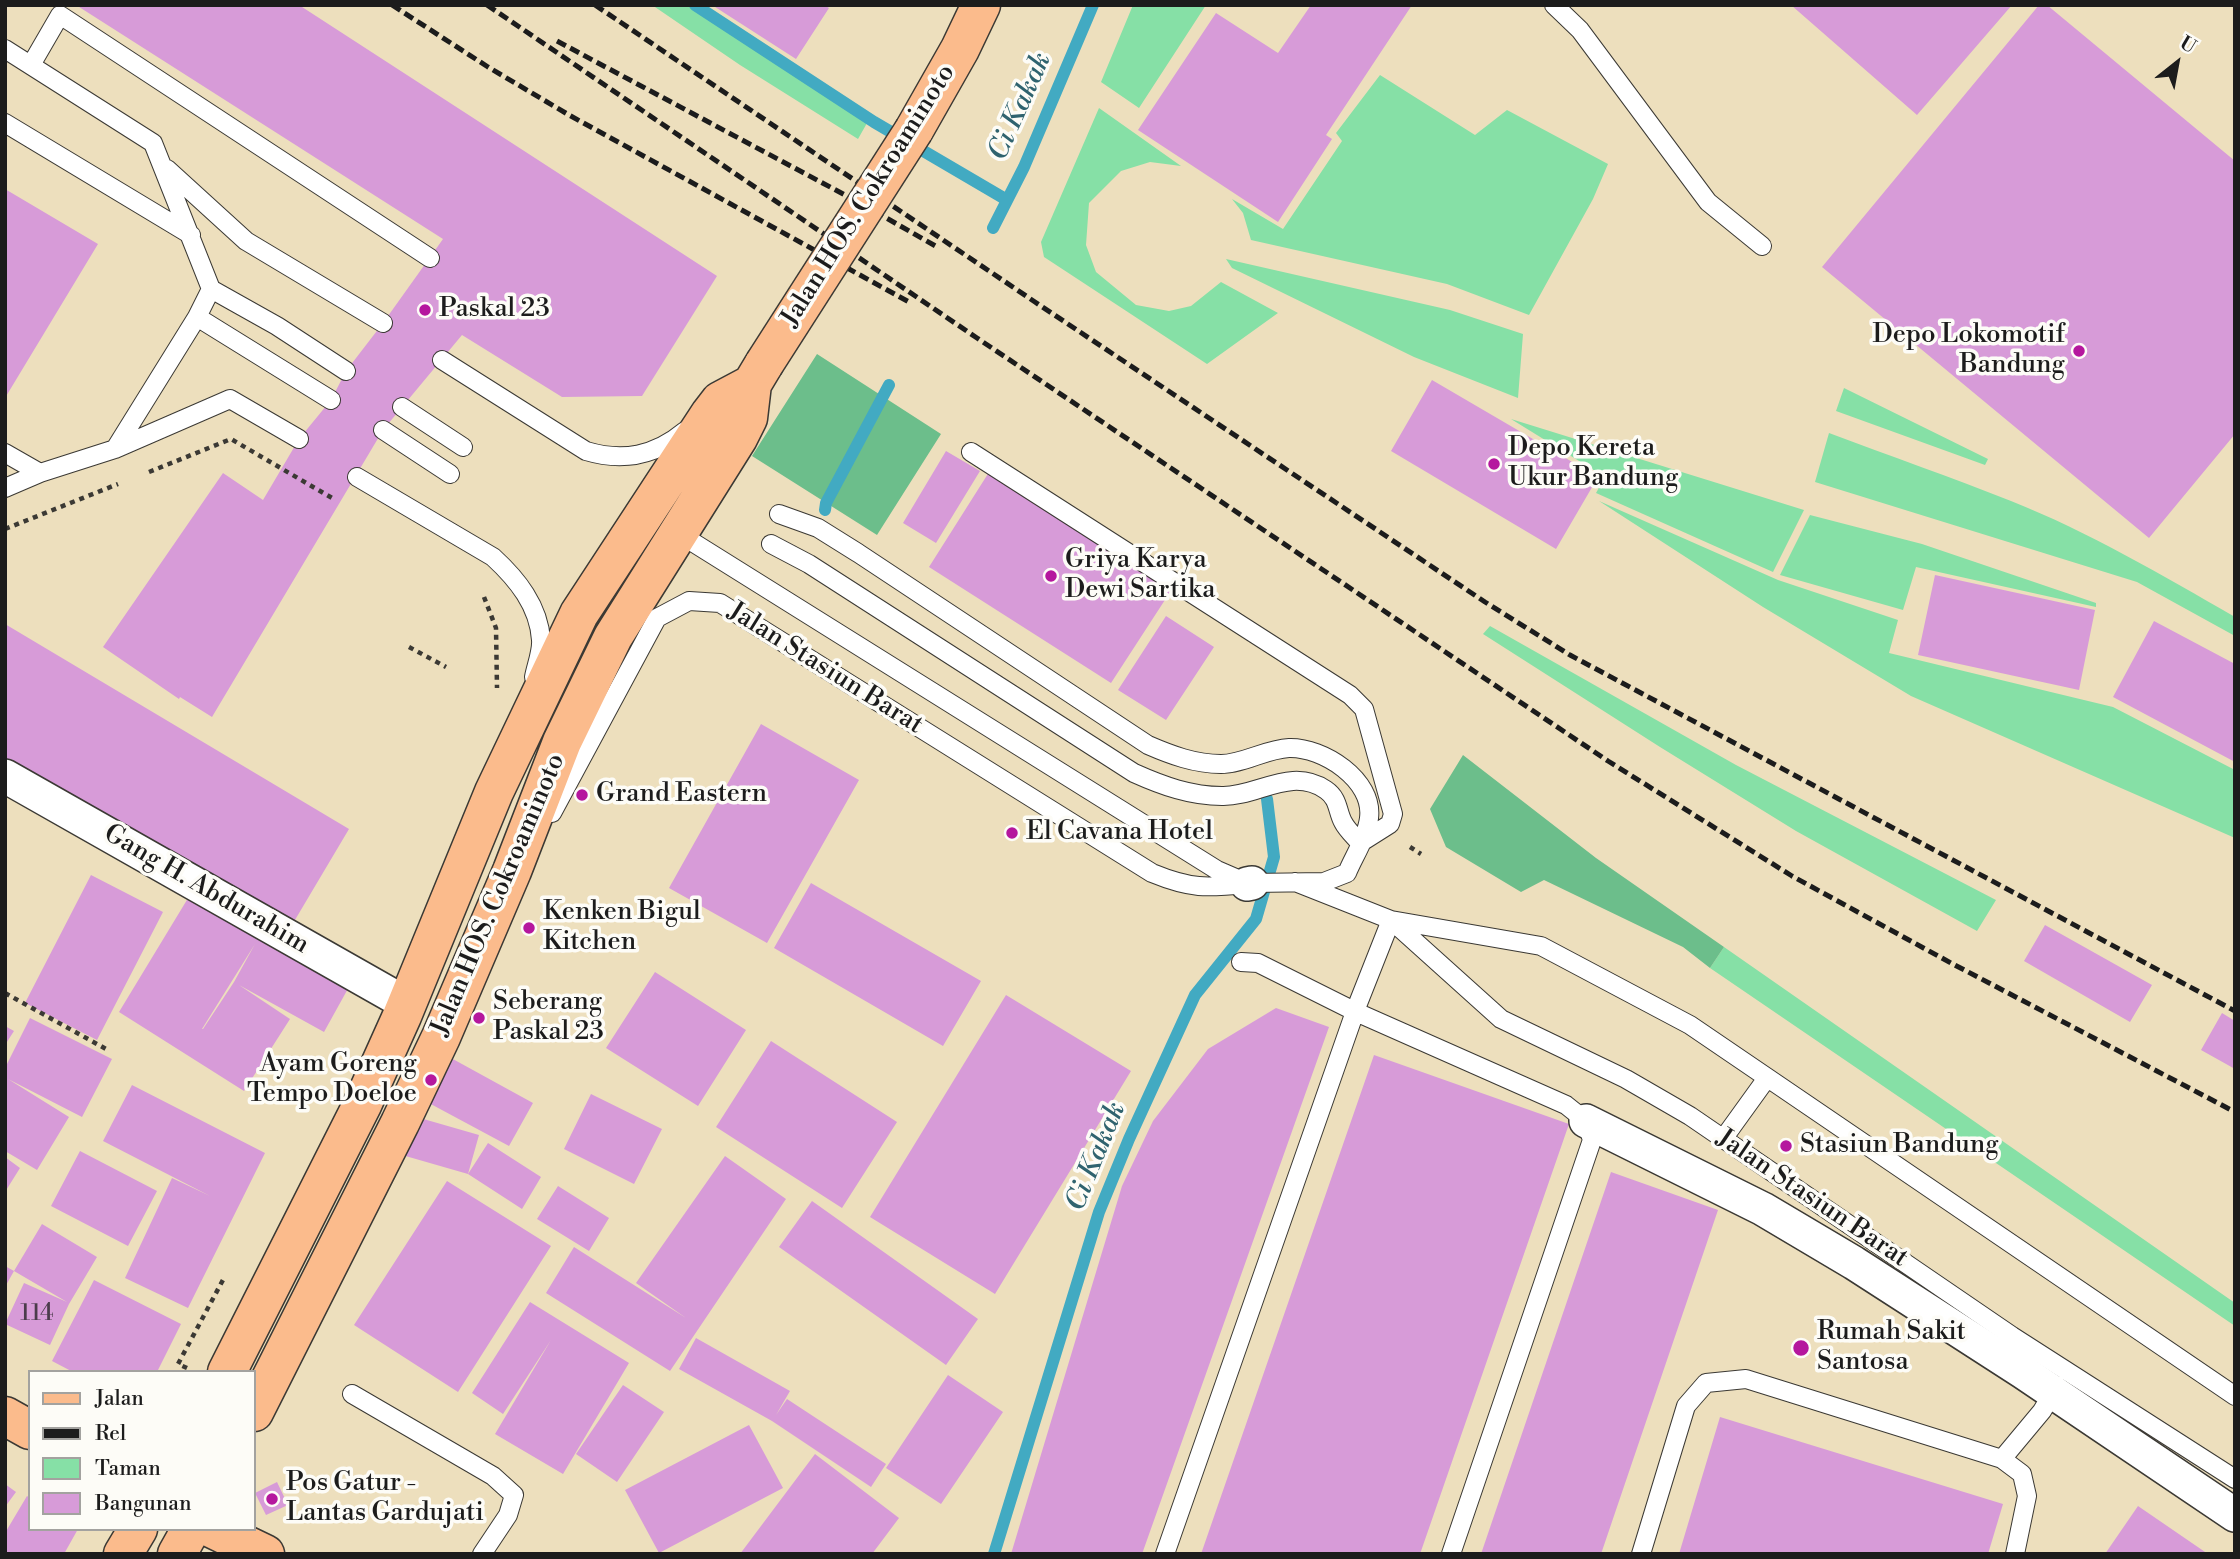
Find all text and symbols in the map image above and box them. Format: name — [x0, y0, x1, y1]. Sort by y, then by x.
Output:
north arrow — [2142, 28, 2212, 98]
text: U — [2175, 31, 2200, 59]
water label: Ci Kakak — [982, 48, 1060, 166]
street label: Jalan HOS. Cokroaminoto — [775, 59, 963, 333]
place label: Paskal 23 — [439, 294, 550, 326]
marker: Paskal 23 — [417, 302, 433, 318]
place label: Depo Lokomotif Bandung — [1873, 320, 2065, 382]
marker: Depo Lokomotif Bandung — [2071, 343, 2087, 359]
place label: Depo Kereta Ukur Bandung — [1508, 433, 1678, 494]
marker: Depo Kereta Ukur Bandung — [1486, 456, 1502, 472]
place label: Griya Karya Dewi Sartika — [1065, 545, 1215, 606]
marker: Griya Karya Dewi Sartika — [1043, 568, 1059, 584]
street label: Jalan Stasiun Barat — [722, 596, 928, 742]
street label: Jalan HOS. Cokroaminoto — [425, 749, 573, 1041]
place label: Grand Eastern — [596, 779, 767, 811]
marker: Grand Eastern — [574, 787, 590, 803]
place label: El Cavana Hotel — [1026, 817, 1213, 849]
street label: Gang H. Abdurahim — [98, 819, 314, 961]
marker: El Cavana Hotel — [1004, 825, 1020, 841]
place label: Kenken Bigul Kitchen — [543, 897, 701, 958]
marker: Kenken Bigul Kitchen — [521, 920, 537, 936]
place label: Seberang Paskal 23 — [493, 987, 604, 1048]
marker: Seberang Paskal 23 — [471, 1010, 487, 1026]
place label: Ayam Goreng Tempo Doeloe — [247, 1049, 417, 1110]
marker: Ayam Goreng Tempo Doeloe — [423, 1072, 439, 1088]
water label: Ci Kakak — [1060, 1098, 1134, 1216]
street label: Jalan Stasiun Barat — [1710, 1123, 1914, 1275]
place label: Stasiun Bandung — [1800, 1130, 1999, 1162]
marker: Stasiun Bandung — [1778, 1138, 1794, 1154]
house number: 114 — [20, 1300, 54, 1328]
place label: Rumah Sakit Santosa — [1817, 1317, 1966, 1378]
marker: Rumah Sakit Santosa — [1791, 1338, 1811, 1358]
legend — [28, 1370, 256, 1531]
text: Jalan — [95, 1386, 144, 1412]
text: Rel — [95, 1421, 126, 1447]
text: Taman — [95, 1456, 161, 1482]
place label: Pos Gatur - Lantas Gardujati — [286, 1468, 484, 1530]
text: Bangunan — [95, 1491, 191, 1517]
marker: Pos Gatur - Lantas Gardujati — [264, 1491, 280, 1507]

